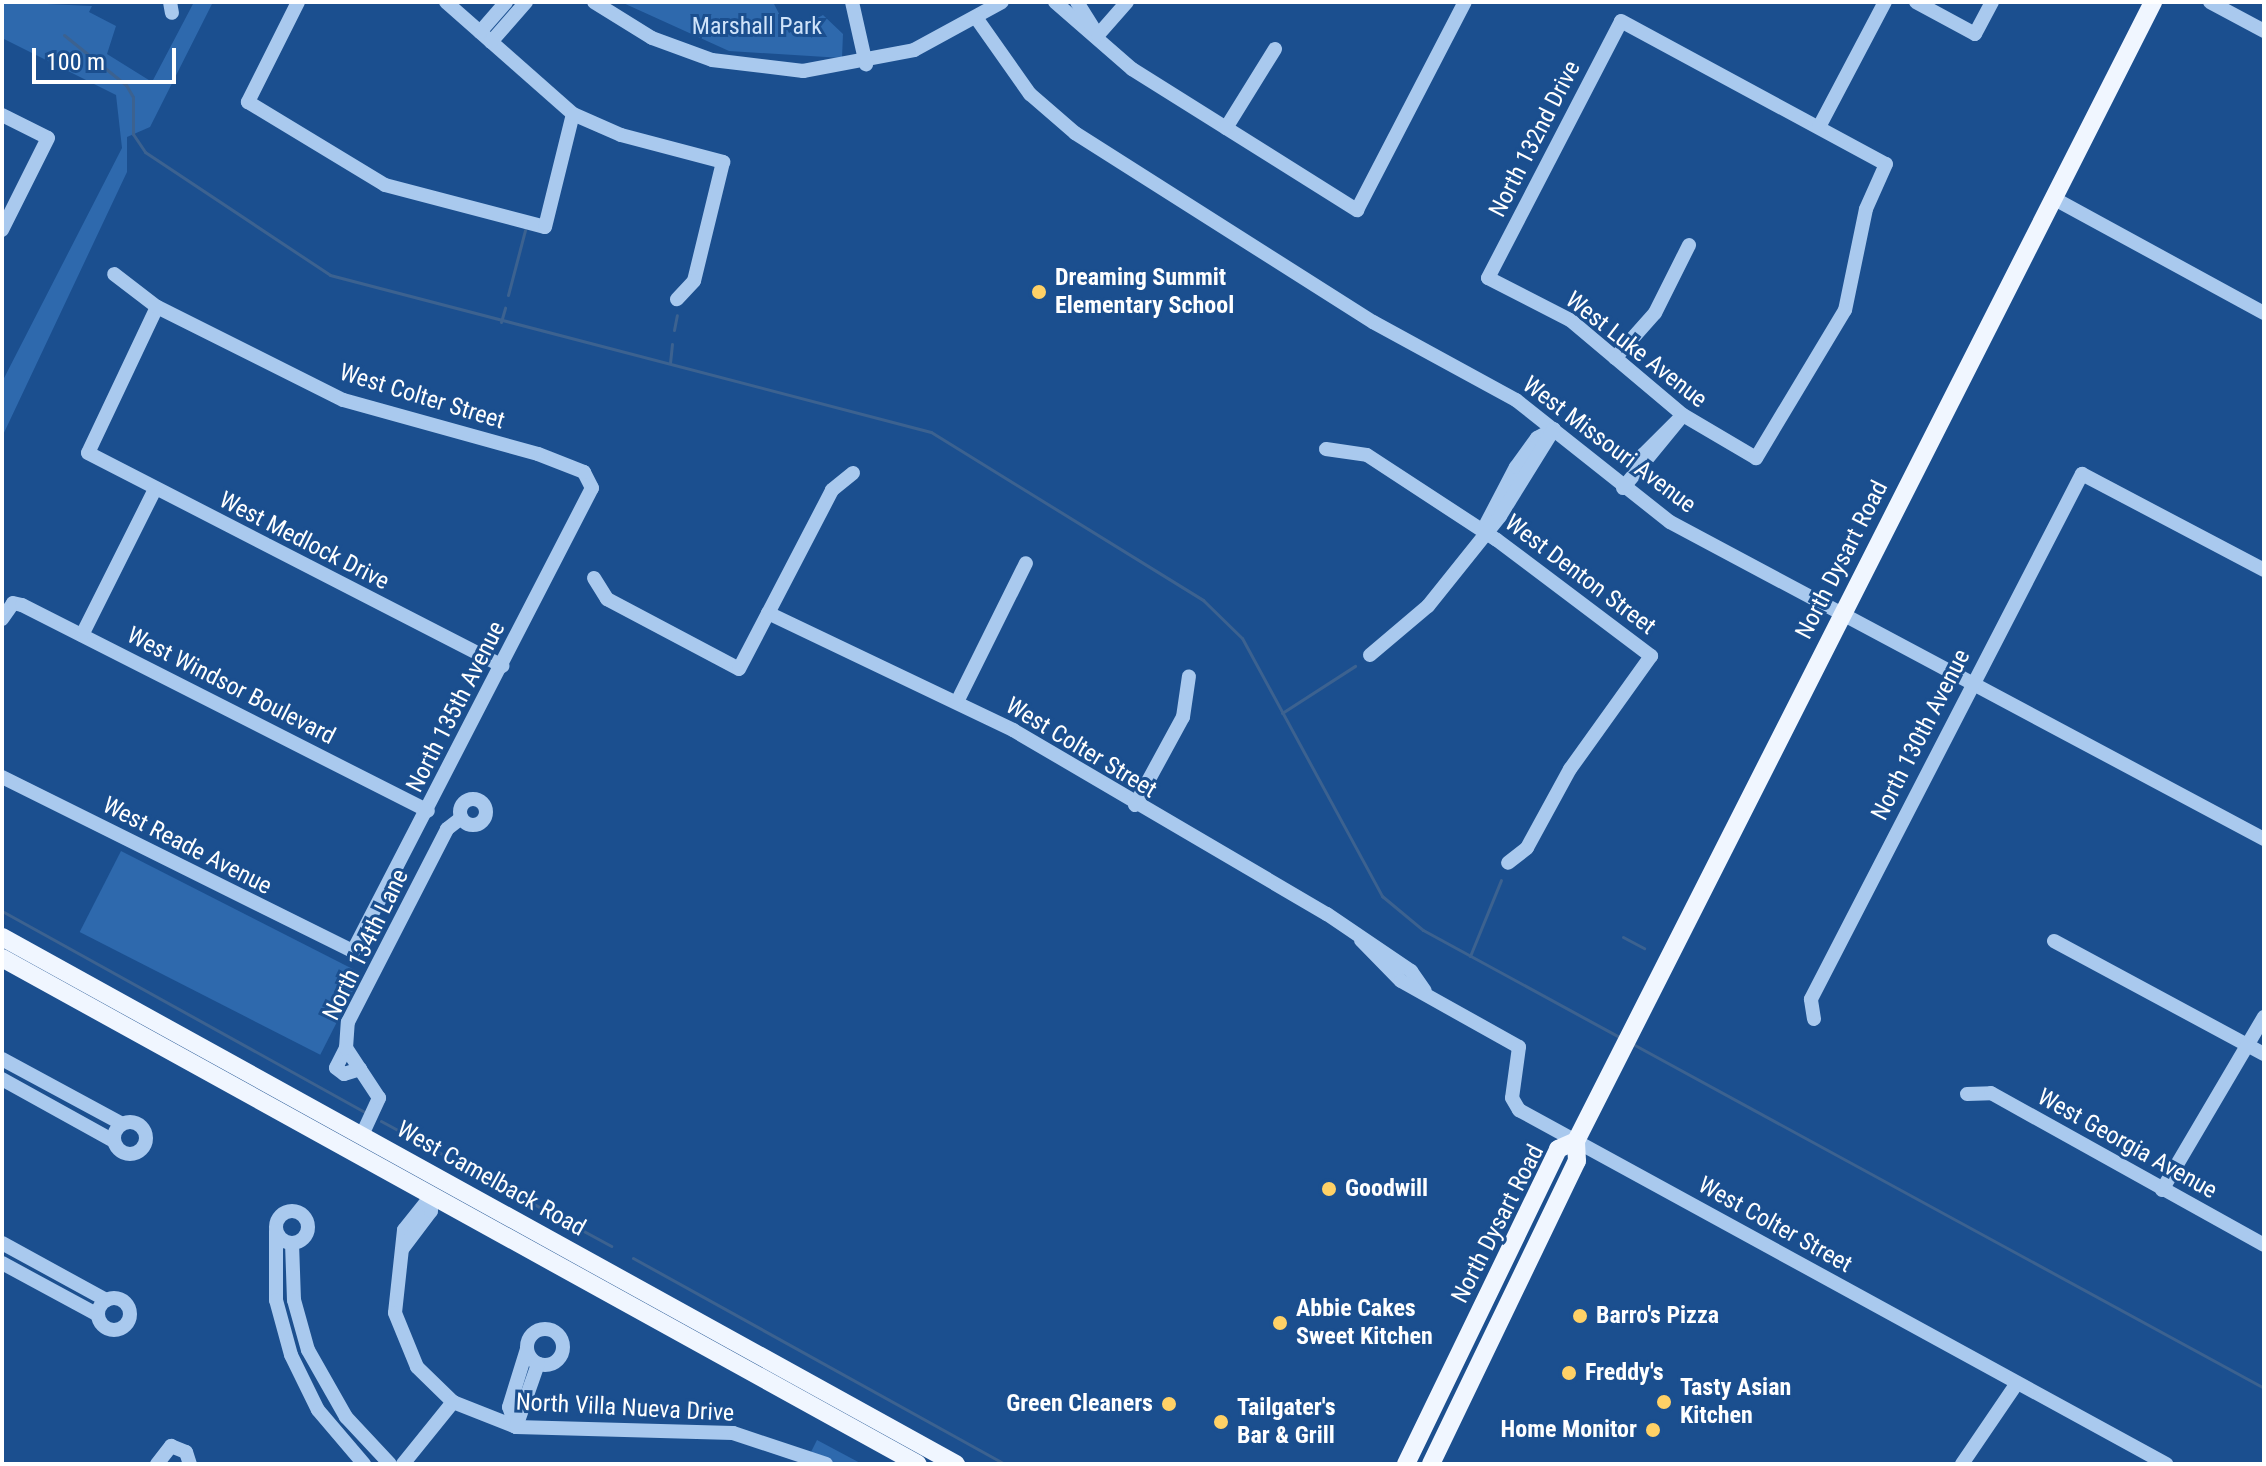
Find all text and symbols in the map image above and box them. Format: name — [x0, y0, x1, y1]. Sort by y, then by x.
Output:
park label: Marshall Park — [692, 13, 822, 41]
scale bar — [36, 32, 180, 82]
text: 100 m — [46, 48, 105, 76]
street label: North 132nd Drive — [1483, 56, 1587, 222]
place label: Dreaming Summit Elementary School — [1055, 264, 1234, 320]
marker: Dreaming Summit Elementary School — [1030, 283, 1048, 301]
street label: West Luke Avenue — [1560, 286, 1712, 414]
street label: West Colter Street — [336, 358, 508, 436]
street label: West Missouri Avenue — [1517, 371, 1701, 519]
street label: North Dysart Road — [1790, 476, 1894, 644]
street label: West Medlock Drive — [214, 486, 394, 596]
street label: West Denton Street — [1499, 509, 1661, 641]
street label: North 135th Avenue — [401, 617, 511, 797]
street label: West Windsor Boulevard — [122, 621, 340, 751]
street label: North 130th Avenue — [1866, 645, 1976, 825]
street label: West Colter Street — [1000, 692, 1162, 804]
street label: West Reade Avenue — [98, 791, 276, 901]
street label: North 134th Lane — [317, 865, 415, 1025]
street label: West Georgia Avenue — [2032, 1083, 2222, 1205]
street label: West Camelback Road — [391, 1115, 591, 1243]
street label: North Dysart Road — [1446, 1140, 1550, 1308]
street label: West Colter Street — [1693, 1171, 1857, 1279]
place label: Goodwill — [1345, 1175, 1428, 1203]
marker: Goodwill — [1320, 1180, 1338, 1198]
place label: Abbie Cakes Sweet Kitchen — [1296, 1295, 1433, 1351]
place label: Barro's Pizza — [1596, 1302, 1719, 1330]
marker: Barro's Pizza — [1571, 1307, 1589, 1325]
marker: Abbie Cakes Sweet Kitchen — [1271, 1314, 1289, 1332]
place label: Freddy's — [1585, 1359, 1664, 1387]
marker: Freddy's — [1560, 1364, 1578, 1382]
place label: Tasty Asian Kitchen — [1680, 1374, 1791, 1430]
street label: North Villa Nueva Drive — [515, 1388, 735, 1428]
place label: Green Cleaners — [1006, 1390, 1153, 1418]
marker: Tasty Asian Kitchen — [1655, 1393, 1673, 1411]
place label: Tailgater's Bar & Grill — [1237, 1394, 1336, 1450]
marker: Green Cleaners — [1160, 1395, 1178, 1413]
marker: Tailgater's Bar & Grill — [1212, 1413, 1230, 1431]
place label: Home Monitor — [1501, 1416, 1637, 1444]
marker: Home Monitor — [1644, 1421, 1662, 1439]

